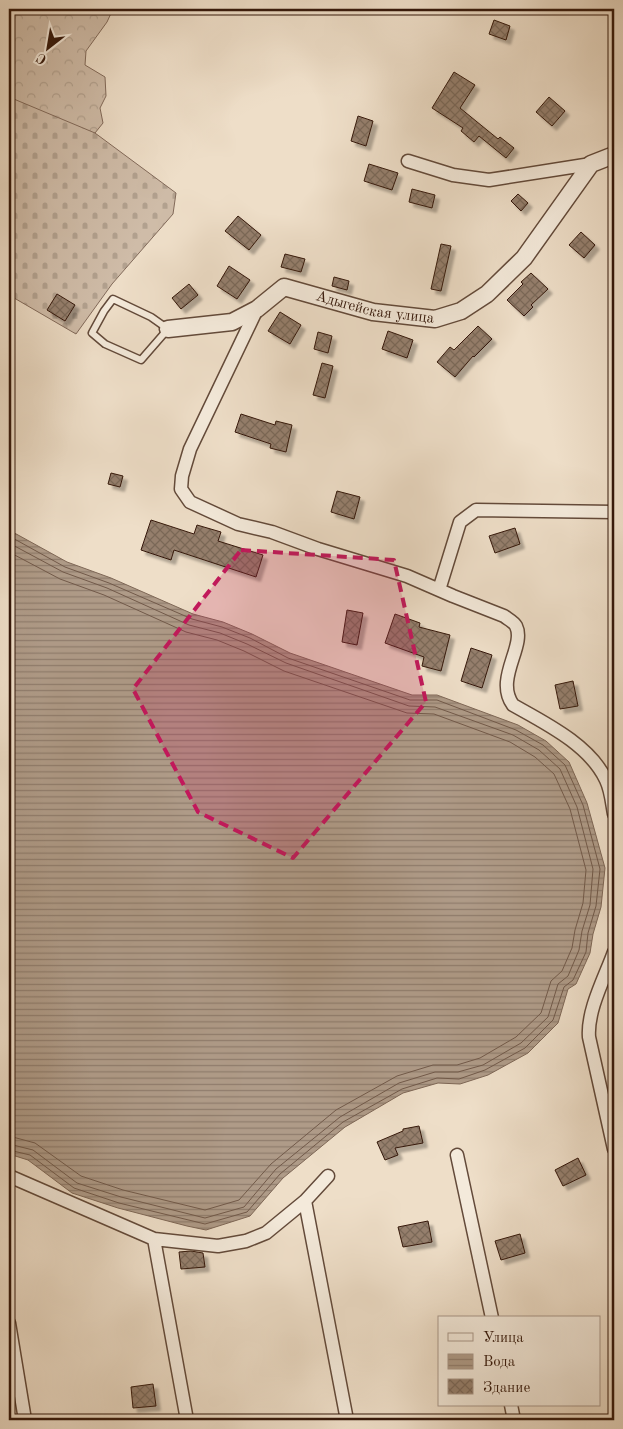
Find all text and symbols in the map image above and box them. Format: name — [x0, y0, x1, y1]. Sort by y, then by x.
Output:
north arrow — [22, 22, 72, 72]
text: С — [34, 50, 49, 67]
street label: Адыгейская улица — [314, 289, 436, 326]
legend — [438, 1316, 600, 1406]
text: Улица — [483, 1331, 524, 1346]
text: Вода — [483, 1355, 516, 1370]
text: Здание — [483, 1381, 530, 1396]

